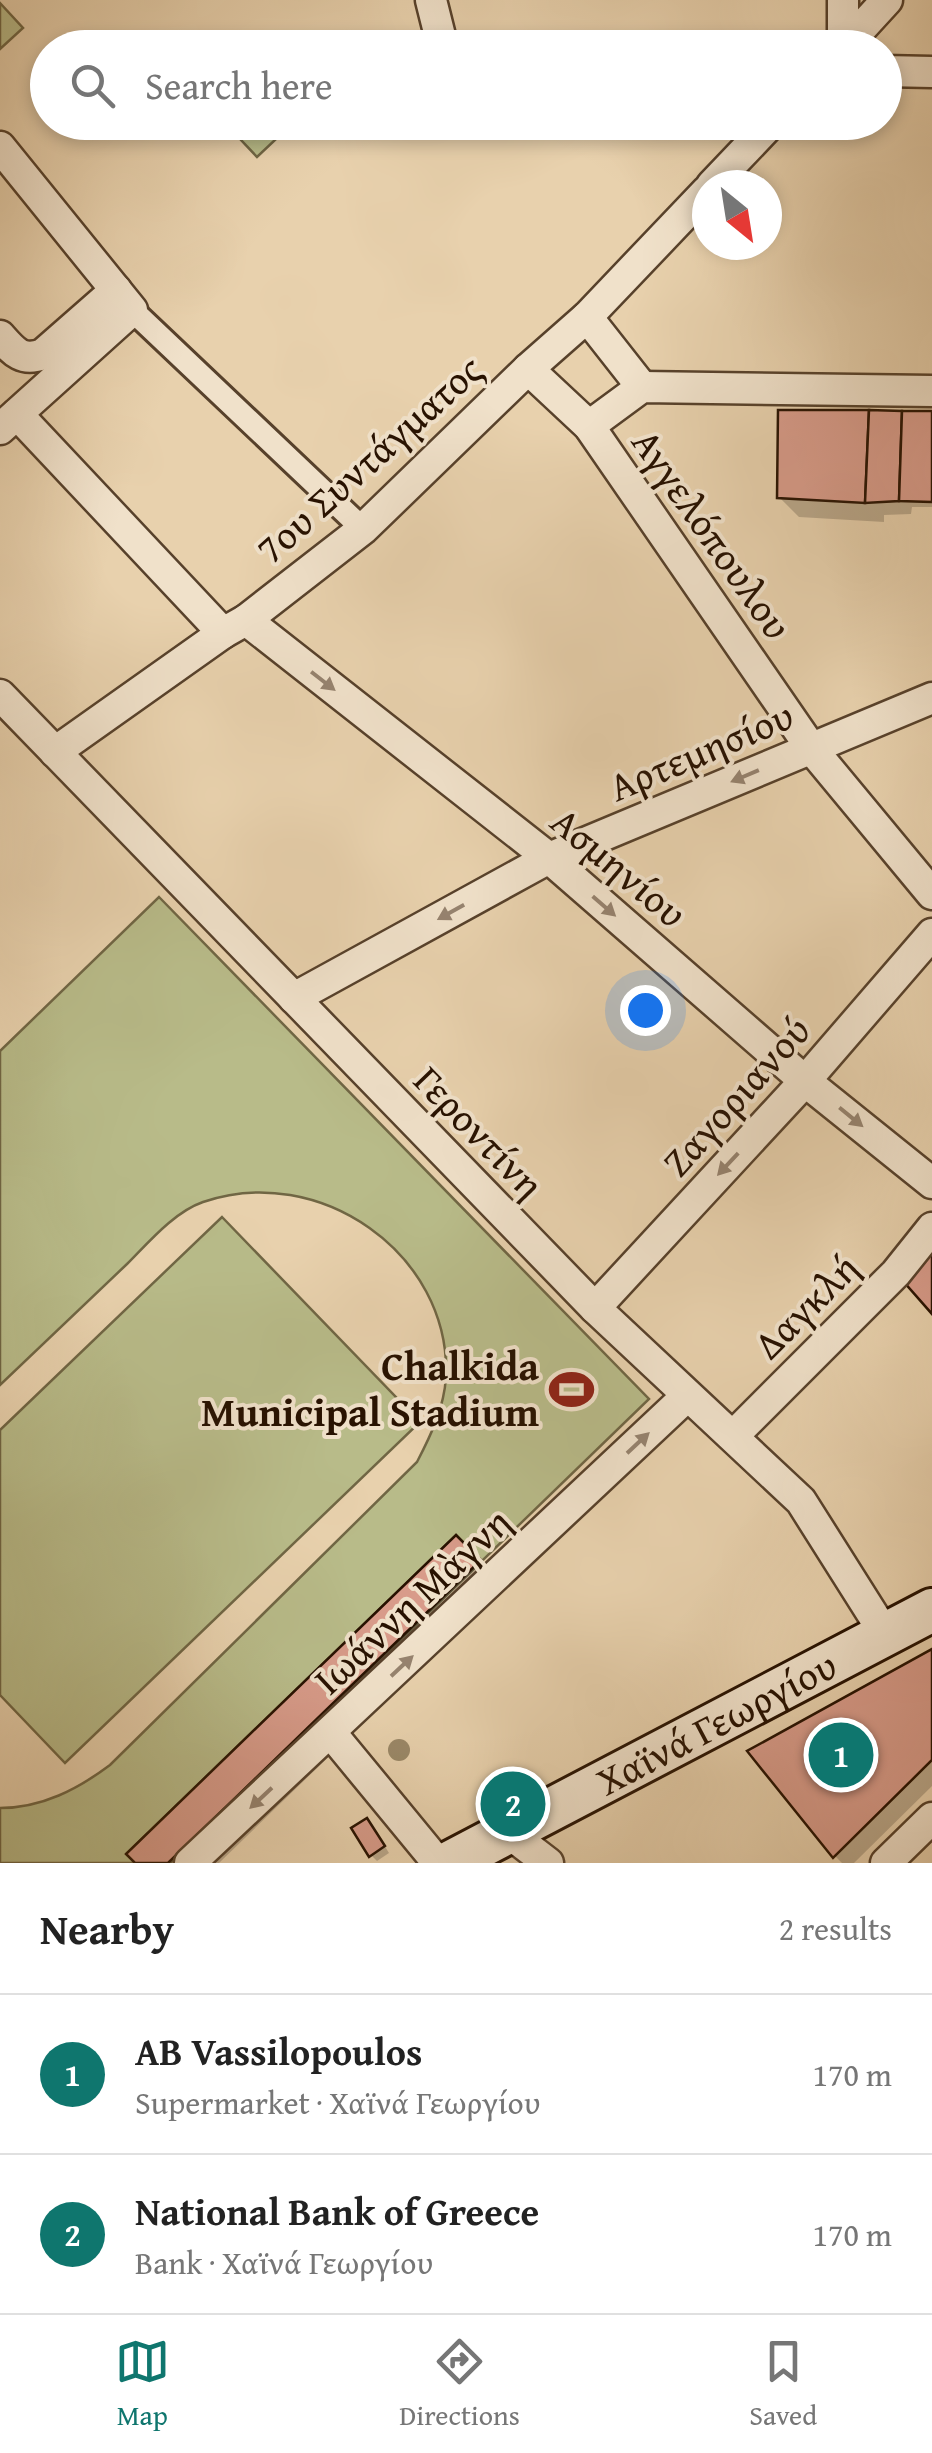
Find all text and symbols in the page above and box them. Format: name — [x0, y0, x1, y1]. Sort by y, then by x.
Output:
search box — [30, 30, 902, 140]
text: Search here — [145, 57, 333, 113]
icon: search — [65, 58, 120, 113]
north arrow — [692, 170, 782, 260]
street label: 7ου Συντάγματος — [242, 340, 495, 577]
street label: Αγγελόπουλου — [618, 416, 807, 651]
one-way arrow — [310, 670, 336, 690]
street label: Αρτεμησίου — [599, 685, 802, 816]
one-way arrow — [730, 768, 760, 784]
street label: Ασμηνίου — [538, 792, 700, 941]
one-way arrow — [591, 894, 616, 916]
one-way arrow — [436, 904, 465, 921]
your location — [620, 985, 671, 1036]
street label: Ζαγοριανού — [647, 1002, 824, 1189]
street label: Γεροντίνη — [401, 1052, 558, 1212]
one-way arrow — [838, 1106, 863, 1127]
one-way arrow — [717, 1152, 740, 1176]
street label: Δαγκλή — [739, 1239, 872, 1372]
place label: Chalkida Municipal Stadium — [201, 1336, 539, 1441]
sports icon: Chalkida Municipal Stadium — [548, 1365, 596, 1413]
one-way arrow — [625, 1432, 649, 1455]
street label: Ιωάννη Μὰγνη — [299, 1493, 524, 1708]
street label: Χαϊνά Γεωργίου — [586, 1635, 847, 1810]
one-way arrow — [389, 1655, 413, 1678]
pin: 1 — [808, 1718, 874, 1792]
pin: 2 — [480, 1766, 546, 1842]
one-way arrow — [249, 1786, 273, 1809]
text: Nearby — [40, 1898, 174, 1959]
text: 2 results — [779, 1905, 892, 1952]
text: AB Vassilopoulos — [135, 2023, 422, 2079]
text: 1 — [64, 2051, 81, 2098]
text: 170 m — [813, 2051, 892, 2098]
text: Supermarket · Χαϊνά Γεωργίου — [135, 2079, 540, 2126]
text: National Bank of Greece — [135, 2183, 539, 2239]
text: 2 — [64, 2211, 81, 2258]
text: 170 m — [813, 2211, 892, 2258]
text: Bank · Χαϊνά Γεωργίου — [135, 2239, 433, 2286]
tab: Map — [115, 2334, 170, 2435]
tab: Directions — [399, 2334, 520, 2435]
tab: Saved — [749, 2334, 817, 2435]

